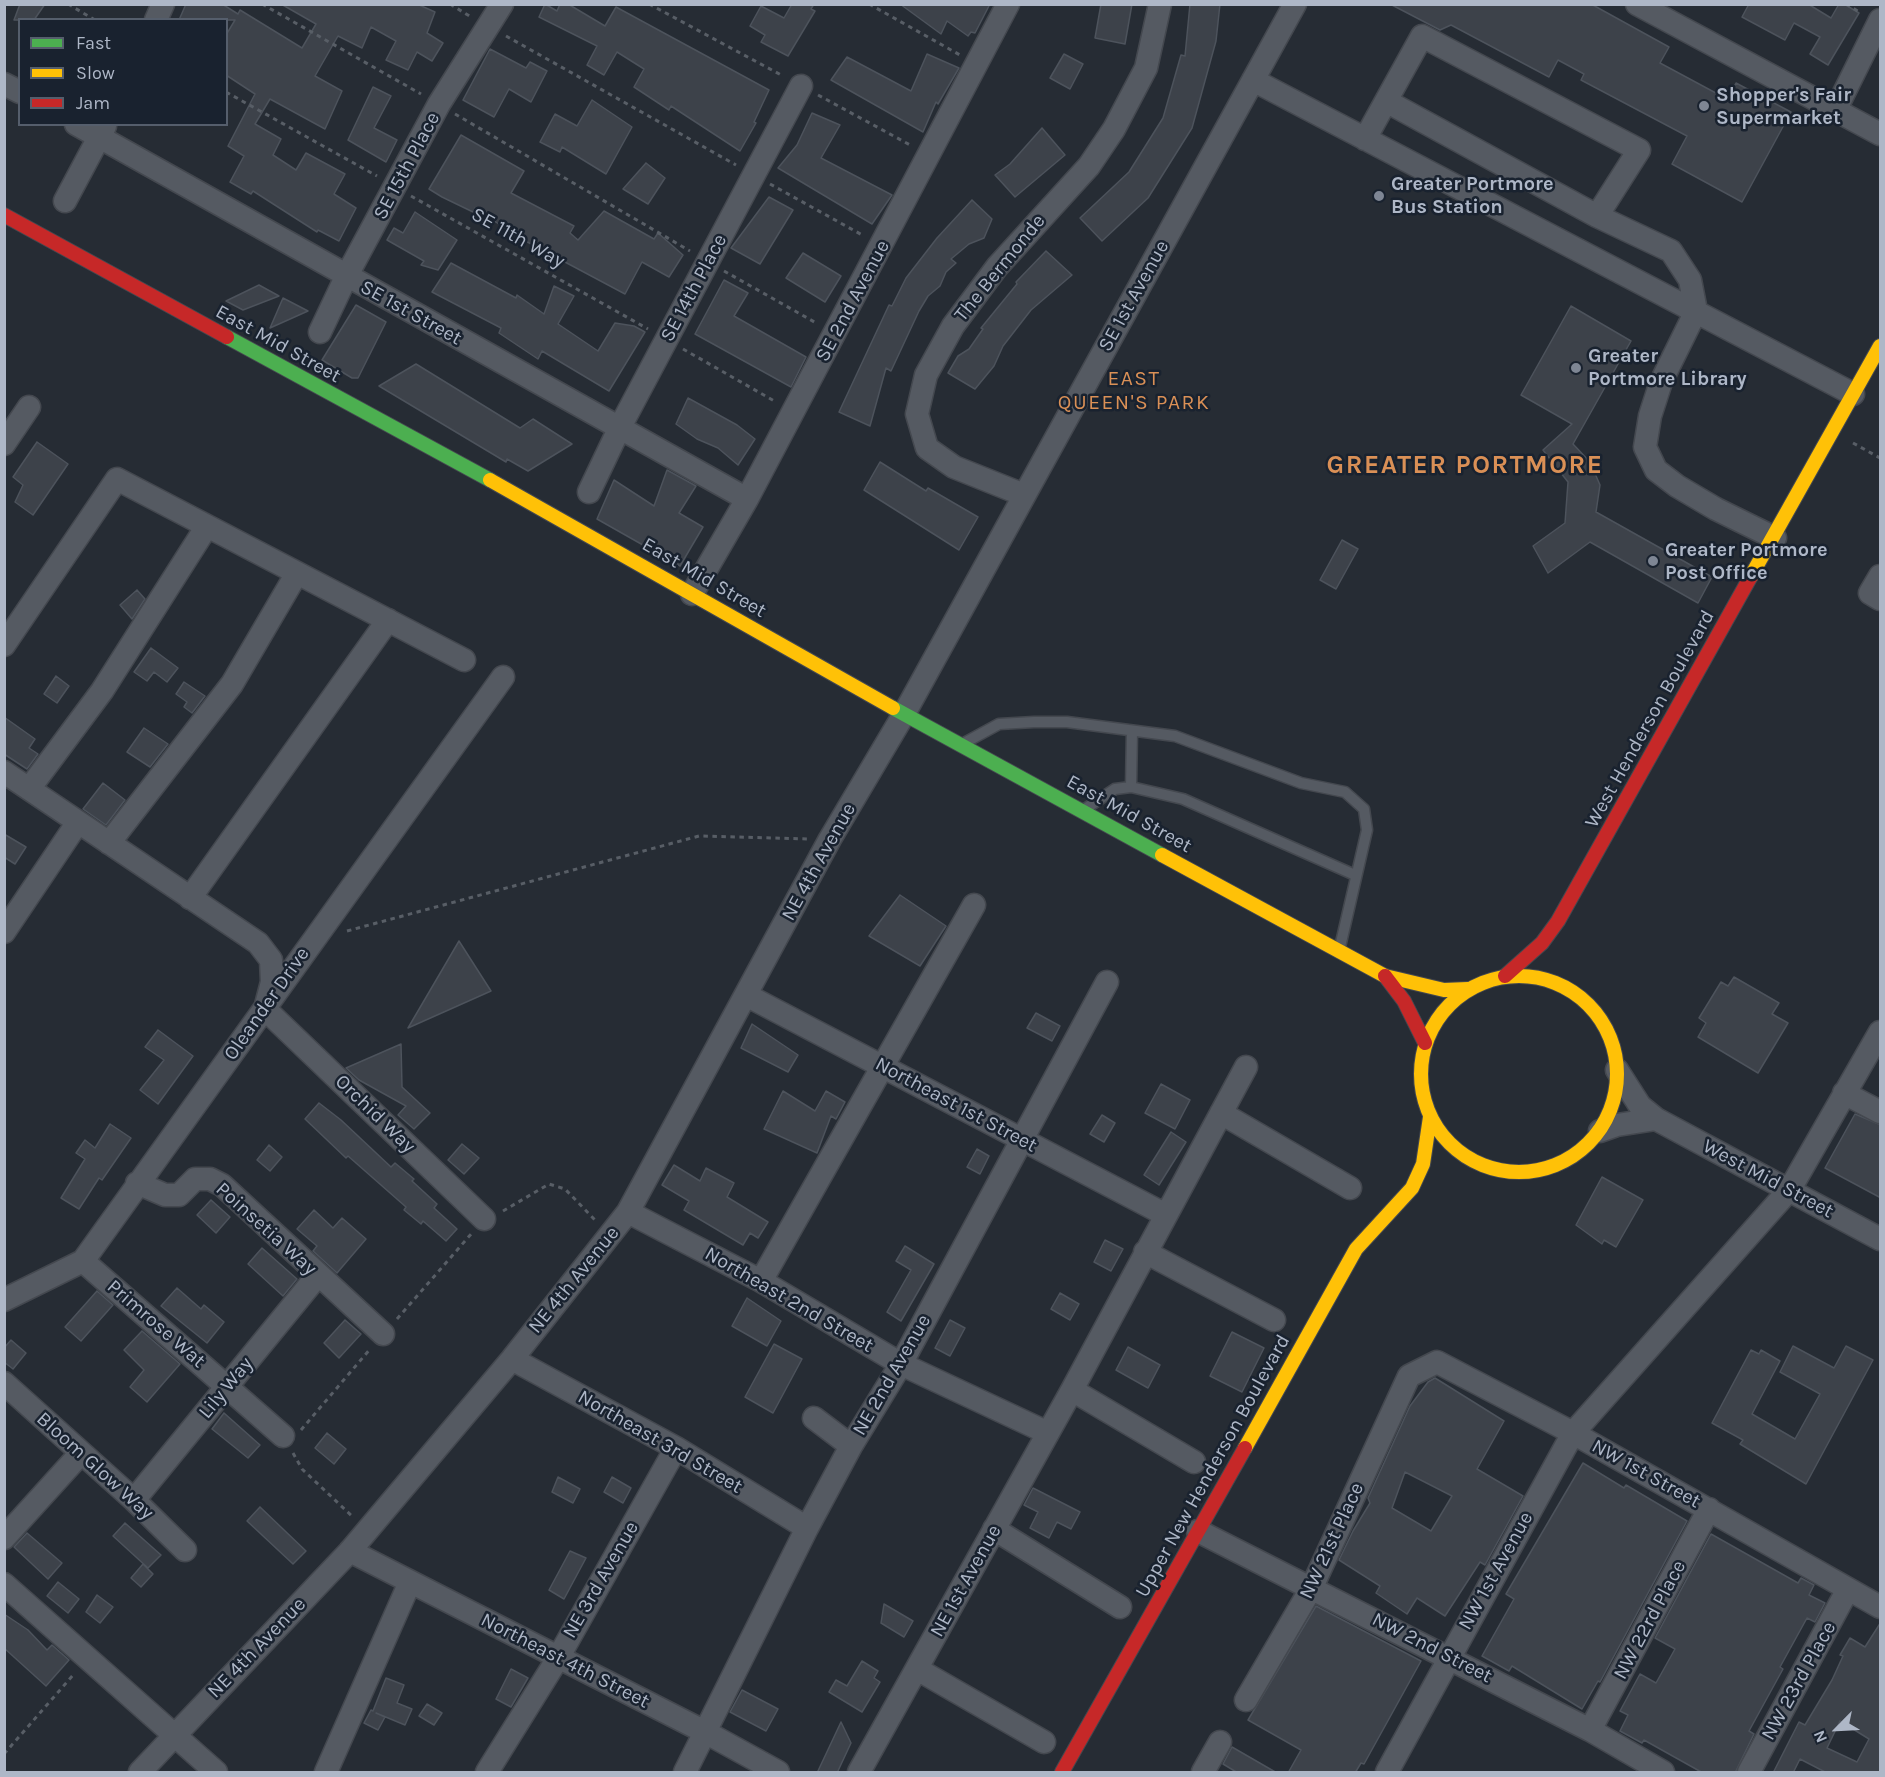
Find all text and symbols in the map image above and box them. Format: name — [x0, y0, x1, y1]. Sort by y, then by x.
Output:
legend — [18, 18, 228, 126]
text: Fast — [76, 32, 111, 54]
text: Slow — [76, 62, 115, 84]
place label: Shopper's Fair Supermarket — [1716, 83, 1851, 130]
text: Jam — [76, 92, 110, 114]
marker: Shopper's Fair Supermarket — [1697, 99, 1711, 113]
street label: SE 15th Place — [369, 108, 445, 224]
place label: Greater Portmore Bus Station — [1391, 172, 1554, 219]
marker: Greater Portmore Bus Station — [1372, 189, 1386, 203]
street label: SE 11th Way — [467, 202, 569, 274]
street label: The Bermonde — [949, 210, 1051, 326]
street label: SE 14th Place — [656, 230, 732, 346]
street label: SE 2nd Avenue — [811, 236, 895, 366]
street label: SE 1st Avenue — [1094, 236, 1174, 356]
street label: SE 1st Street — [356, 275, 466, 351]
street label: East Mid Street — [211, 300, 345, 388]
place label: Greater Portmore Library — [1588, 344, 1747, 391]
marker: Greater Portmore Library — [1569, 361, 1583, 375]
district label: EAST QUEEN'S PARK — [1058, 366, 1210, 416]
district label: GREATER PORTMORE — [1327, 450, 1603, 482]
street label: East Mid Street — [638, 533, 770, 623]
place label: Greater Portmore Post Office — [1665, 538, 1828, 585]
marker: Greater Portmore Post Office — [1646, 554, 1660, 568]
street label: West Henderson Boulevard — [1580, 606, 1720, 832]
street label: East Mid Street — [1062, 770, 1196, 858]
street label: NE 4th Avenue — [777, 799, 861, 925]
street label: Oleander Drive — [219, 943, 315, 1065]
street label: Northeast 1st Street — [871, 1052, 1041, 1158]
street label: Orchid Way — [330, 1070, 420, 1158]
street label: West Mid Street — [1698, 1134, 1838, 1224]
street label: Poinsetia Way — [211, 1177, 321, 1281]
street label: NE 4th Avenue — [523, 1222, 625, 1338]
street label: Northeast 2nd Street — [700, 1242, 878, 1358]
street label: Primrose Wat — [102, 1275, 210, 1373]
street label: NE 2nd Avenue — [848, 1310, 936, 1440]
street label: Upper New Henderson Boulevard — [1131, 1330, 1295, 1602]
street label: Lily Way — [194, 1352, 258, 1424]
street label: Northeast 3rd Street — [573, 1385, 747, 1499]
street label: Bloom Glow Way — [31, 1407, 159, 1525]
street label: NW 1st Street — [1587, 1434, 1705, 1514]
street label: NW 21st Place — [1295, 1479, 1369, 1603]
street label: NW 1st Avenue — [1454, 1508, 1538, 1634]
street label: NE 3rd Avenue — [558, 1517, 644, 1643]
street label: NE 1st Avenue — [925, 1521, 1007, 1641]
street label: NW 22rd Place — [1609, 1556, 1691, 1684]
street label: NE 4th Avenue — [203, 1593, 311, 1703]
street label: NW 2nd Street — [1368, 1607, 1496, 1689]
street label: Northeast 4th Street — [477, 1608, 653, 1714]
street label: NW 23rd Place — [1757, 1618, 1841, 1744]
north arrow — [1807, 1699, 1867, 1759]

